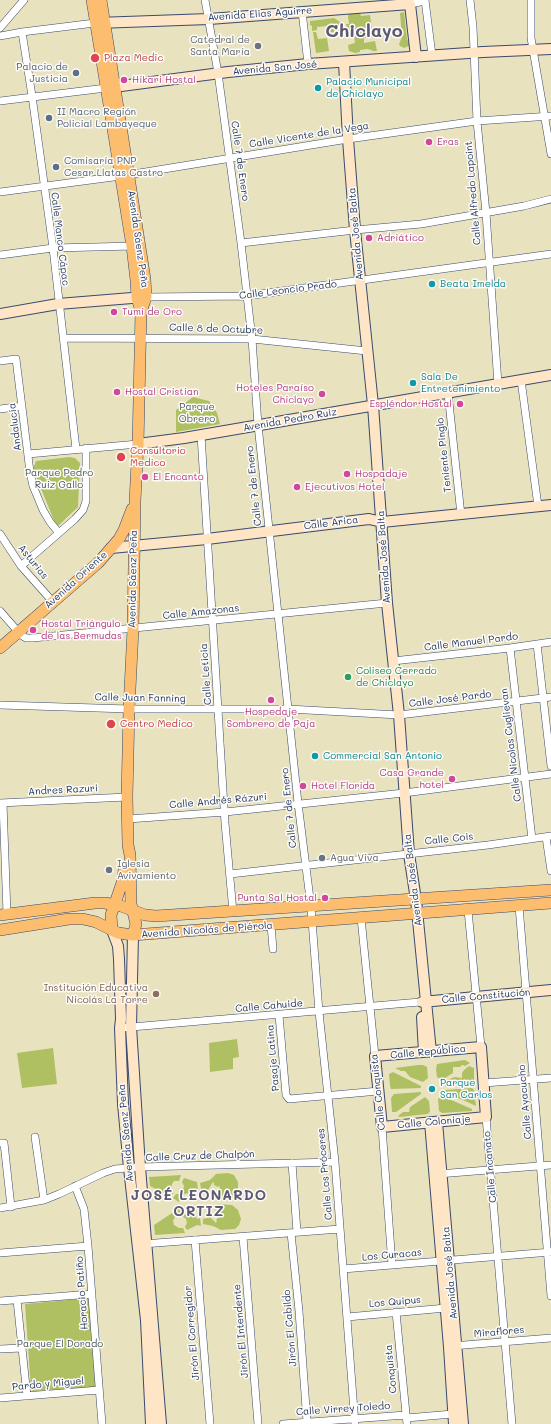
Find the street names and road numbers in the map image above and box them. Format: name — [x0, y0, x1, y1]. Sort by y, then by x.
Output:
street label: Avenida Elias Aguirre — [207, 4, 313, 24]
street label: Avenida San José — [232, 58, 318, 78]
street label: Calle 7 de Enero — [228, 120, 252, 202]
street label: Calle Vicente de la Vega — [248, 120, 370, 150]
street label: Calle Alfredo Lapoint — [462, 140, 484, 246]
street label: Avenida José Balta — [346, 187, 366, 281]
street label: Avenida Sáenz Peña — [125, 190, 151, 288]
street label: Calle Manco Cápac — [48, 192, 72, 286]
street label: Calle Leoncio Prado — [238, 278, 338, 302]
street label: Calle 8 de Octubre — [169, 321, 263, 337]
street label: Andalucía — [6, 402, 24, 452]
street label: Avenida Pedro Ruiz — [242, 406, 338, 434]
street label: Teniente Pinglo — [434, 417, 454, 493]
street label: Calle 7 de Enero — [244, 445, 264, 527]
street label: Avenida José Balta — [375, 510, 393, 604]
street label: Calle Arica — [303, 514, 359, 532]
street label: Avenida Sáenz Peña — [126, 530, 140, 628]
street label: Asturias — [15, 542, 51, 582]
street label: Avenida Oriente — [42, 549, 110, 611]
street label: Calle Amazonas — [162, 602, 240, 622]
street label: Calle Manuel Pardo — [423, 630, 519, 654]
street label: Calle Leticia — [198, 643, 214, 705]
street label: Calle José Pardo — [408, 688, 492, 710]
street label: Calle Nicolas Cuglievan — [498, 688, 524, 802]
street label: Calle Juan Fanning — [94, 691, 186, 705]
street label: Calle 7 de Enero — [279, 767, 299, 849]
street label: Andres Razuri — [28, 782, 98, 798]
street label: Calle Andrés Rázuri — [169, 791, 267, 811]
street label: Calle Cois — [424, 830, 474, 848]
street label: Avenida José Balta — [401, 833, 425, 927]
street label: Avenida Nicolás de Piérola — [141, 919, 273, 941]
street label: Calle Constitución — [441, 986, 531, 1006]
street label: Calle Cahuide — [235, 997, 303, 1015]
street label: Pasaje Latina — [264, 1024, 282, 1092]
street label: Calle República — [390, 1043, 466, 1061]
street label: Calle Conquista — [368, 1053, 388, 1131]
street label: Calle Ayacucho — [516, 1064, 534, 1140]
street label: Avenida Sáenz Peña — [116, 1084, 136, 1182]
street label: Calle Coloniaje — [397, 1113, 471, 1131]
street label: Calle Los Próceres — [315, 1128, 335, 1220]
street label: Calle Incanato — [481, 1131, 499, 1203]
street label: Calle Cruz de Chalpón — [145, 1148, 255, 1164]
street label: Avenida José Balta — [440, 1226, 460, 1320]
street label: Los Curacas — [362, 1246, 422, 1264]
street label: Horacio Patiño — [73, 1256, 91, 1330]
street label: Jirón El Intendente — [231, 1283, 251, 1379]
street label: Jirón El Corregidor — [182, 1285, 202, 1381]
street label: Jirón El Cabildo — [281, 1289, 299, 1367]
street label: Los Quipus — [369, 1294, 421, 1310]
street label: Miraflores — [473, 1324, 525, 1340]
street label: Conquista — [382, 1344, 400, 1394]
street label: Pardo y Miguel — [11, 1375, 85, 1393]
street label: Calle Virrey Toledo — [296, 1400, 390, 1418]

